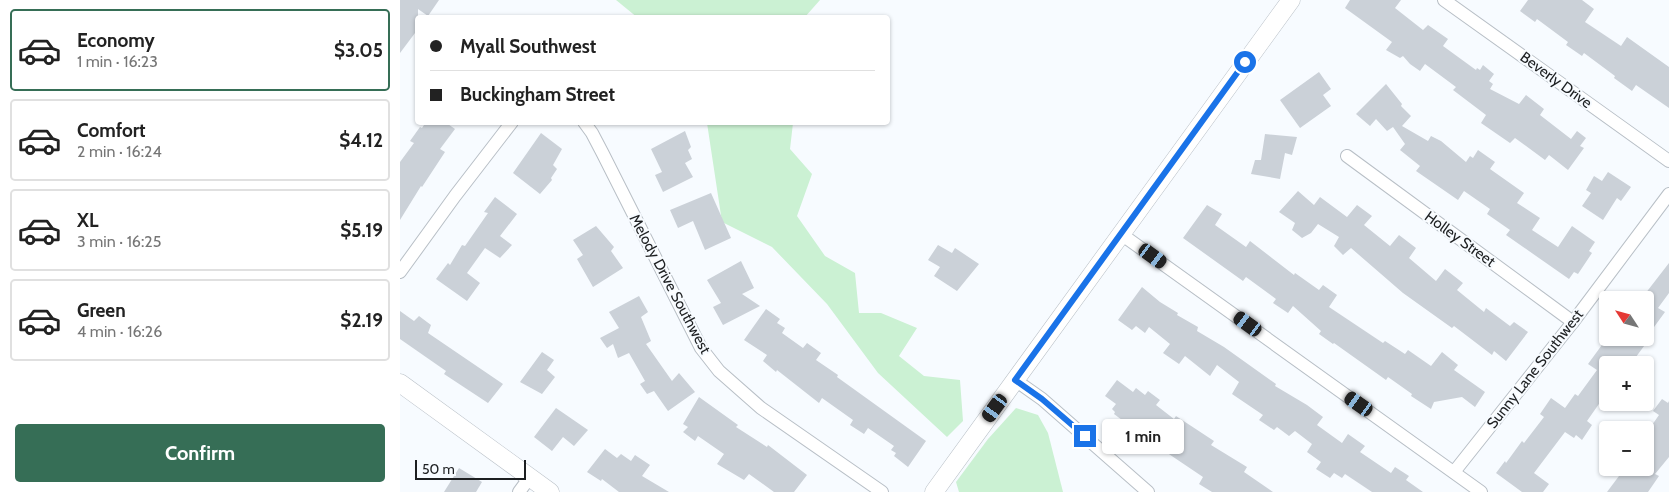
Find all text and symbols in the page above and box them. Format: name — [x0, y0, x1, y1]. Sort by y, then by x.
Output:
icon: car — [17, 28, 62, 73]
text: Economy — [77, 29, 155, 52]
text: Myall Southwest — [460, 35, 596, 58]
text: $3.05 — [334, 39, 383, 62]
street label: Beverly Drive — [1517, 48, 1596, 112]
route start — [1234, 51, 1256, 73]
text: 1 min · 16:23 — [77, 52, 158, 71]
text: Buckingham Street — [460, 83, 615, 106]
icon: car — [17, 118, 62, 163]
text: Comfort — [77, 119, 146, 142]
text: $4.12 — [339, 129, 383, 152]
text: 2 min · 16:24 — [77, 142, 162, 161]
street label: Holley Street — [1421, 207, 1499, 271]
icon: car — [17, 208, 62, 253]
text: XL — [77, 209, 98, 232]
street label: Melody Drive Southwest — [626, 211, 714, 357]
text: $5.19 — [340, 219, 383, 242]
text: 3 min · 16:25 — [77, 232, 161, 251]
car — [1136, 241, 1169, 271]
north arrow — [1599, 291, 1654, 346]
map controls — [1599, 291, 1654, 476]
icon: car — [17, 298, 62, 343]
text: Green — [77, 299, 126, 322]
street label: Sunny Lane Southwest — [1483, 306, 1587, 432]
text: $2.19 — [340, 309, 383, 332]
car — [1231, 309, 1264, 339]
text: 4 min · 16:26 — [77, 322, 162, 341]
button: + — [1599, 356, 1654, 411]
car — [1342, 389, 1375, 419]
car — [980, 391, 1009, 425]
callout: 1 min — [1102, 418, 1185, 454]
button: − — [1599, 421, 1654, 476]
button: Confirm — [15, 424, 385, 482]
route end — [1074, 425, 1096, 447]
text: 1 min — [1125, 427, 1161, 446]
scale bar — [415, 457, 526, 480]
text: 50 m — [422, 460, 455, 478]

